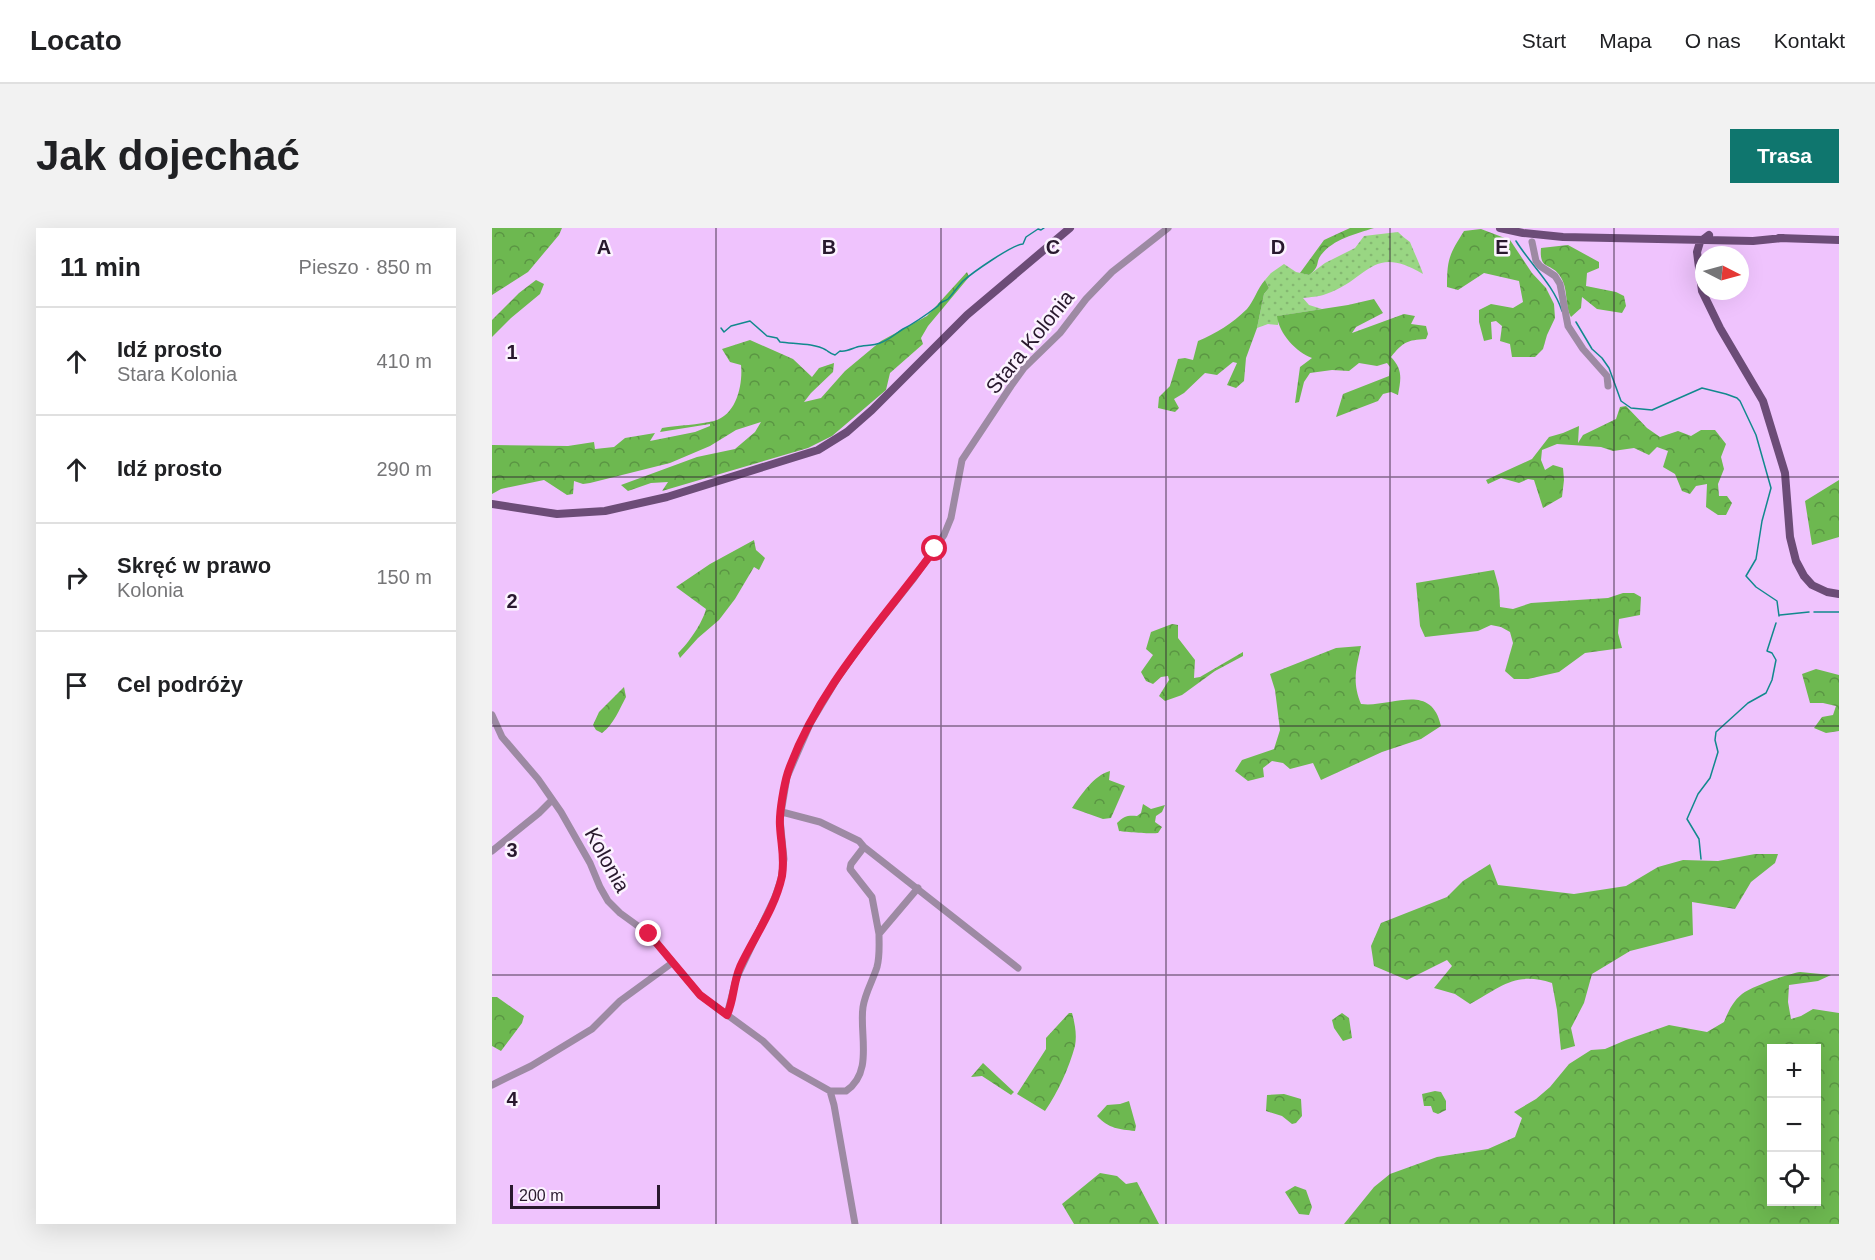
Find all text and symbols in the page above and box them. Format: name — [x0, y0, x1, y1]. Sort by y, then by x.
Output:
text: Locato — [30, 25, 122, 56]
text: Start — [1522, 29, 1566, 52]
text: Mapa — [1599, 29, 1652, 52]
text: O nas — [1685, 29, 1741, 52]
text: Kontakt — [1774, 29, 1845, 52]
button: Trasa — [1730, 129, 1839, 183]
text: Jak dojechać — [36, 132, 300, 179]
text: A — [597, 236, 611, 258]
text: B — [822, 236, 836, 258]
text: C — [1046, 236, 1060, 258]
text: D — [1271, 236, 1285, 258]
text: E — [1495, 236, 1509, 258]
north arrow — [1695, 246, 1749, 300]
text: 11 min — [60, 252, 141, 282]
text: Pieszo · 850 m — [299, 256, 432, 278]
street label: Stara Kolonia — [981, 285, 1078, 398]
text: Idź prosto — [117, 337, 222, 362]
text: 1 — [506, 341, 518, 363]
icon: ahead — [60, 345, 93, 378]
text: 410 m — [376, 350, 432, 372]
text: Stara Kolonia — [117, 363, 237, 385]
icon: ahead — [60, 453, 93, 486]
text: Idź prosto — [117, 456, 222, 481]
text: 290 m — [376, 458, 432, 480]
route start — [921, 535, 947, 561]
text: Skręć w prawo — [117, 553, 271, 578]
icon: right — [60, 561, 93, 594]
text: 150 m — [376, 566, 432, 588]
text: Kolonia — [117, 579, 184, 601]
text: 2 — [506, 590, 518, 612]
icon: arrive — [60, 669, 93, 702]
text: Cel podróży — [117, 672, 243, 697]
street label: Kolonia — [580, 824, 635, 896]
text: 3 — [506, 839, 518, 861]
route end — [635, 920, 661, 946]
map controls — [1767, 1044, 1821, 1206]
button: + — [1767, 1044, 1821, 1098]
text: 4 — [506, 1088, 518, 1110]
button: − — [1767, 1098, 1821, 1152]
button: locate — [1767, 1152, 1821, 1206]
scale bar — [510, 1182, 660, 1210]
text: 200 m — [519, 1187, 563, 1204]

